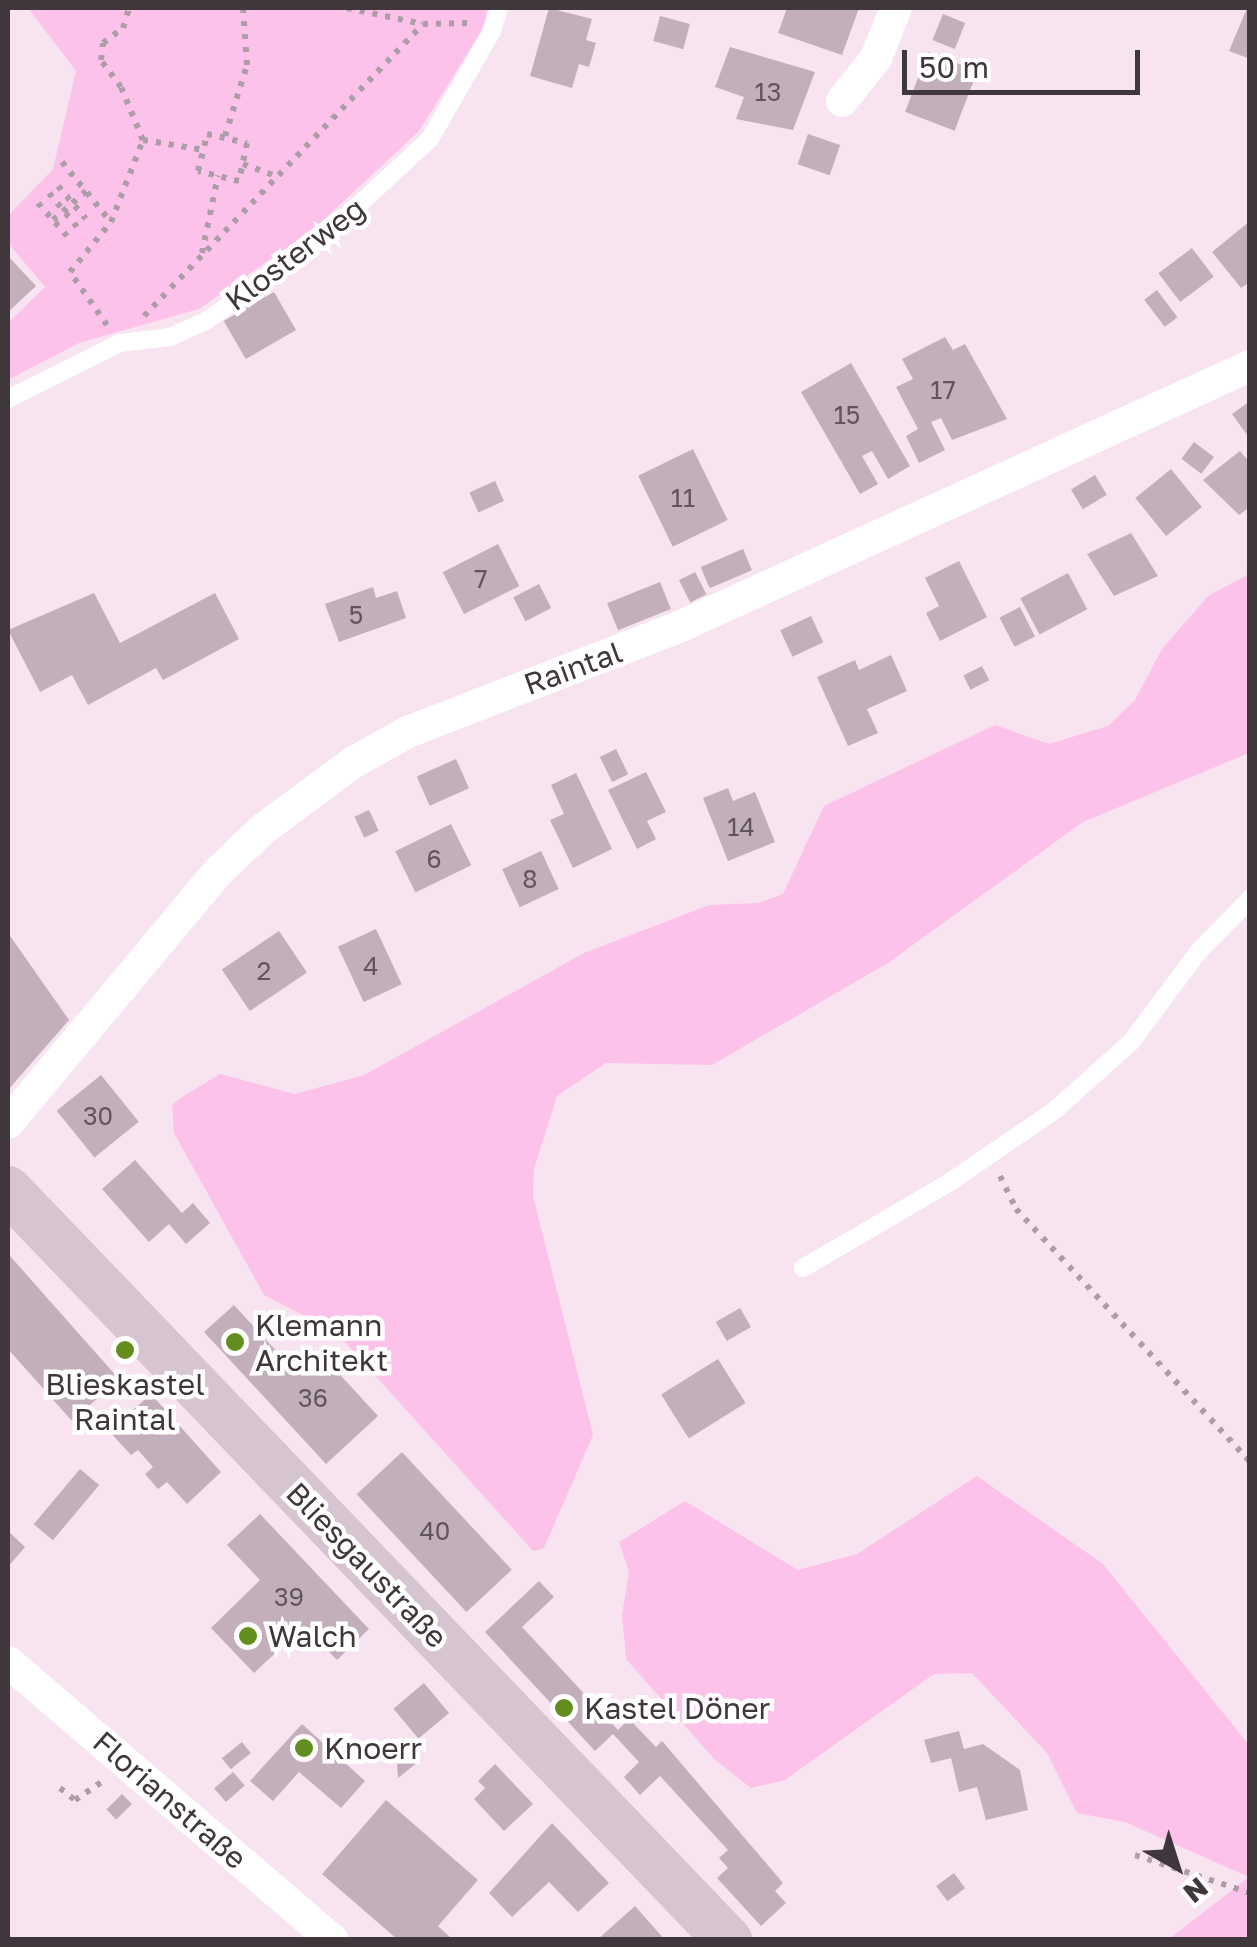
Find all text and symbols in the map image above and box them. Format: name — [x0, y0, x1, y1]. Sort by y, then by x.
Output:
scale bar — [907, 30, 1144, 92]
text: 50 m — [919, 49, 989, 85]
house number: 13 — [755, 77, 781, 107]
street label: Klosterweg — [218, 190, 372, 318]
house number: 17 — [930, 375, 956, 405]
house number: 15 — [834, 400, 860, 430]
house number: 11 — [671, 483, 695, 513]
house number: 7 — [474, 564, 488, 594]
house number: 5 — [349, 600, 363, 630]
street label: Raintal — [519, 634, 627, 702]
house number: 14 — [727, 812, 755, 842]
house number: 6 — [426, 844, 442, 874]
house number: 8 — [522, 864, 538, 894]
house number: 4 — [363, 951, 379, 981]
house number: 2 — [257, 956, 271, 986]
house number: 30 — [83, 1101, 113, 1131]
place label: Klemann Architekt — [255, 1307, 388, 1378]
marker: Klemann Architekt — [224, 1331, 246, 1353]
marker: Blieskastel Raintal — [114, 1339, 136, 1361]
place label: Blieskastel Raintal — [45, 1366, 205, 1436]
house number: 36 — [298, 1383, 328, 1413]
street label: Bliesgaustraße — [279, 1475, 455, 1655]
house number: 40 — [420, 1516, 450, 1546]
house number: 39 — [274, 1582, 304, 1612]
place label: Walch — [268, 1618, 357, 1654]
marker: Walch — [237, 1625, 259, 1647]
place label: Kastel Döner — [584, 1690, 770, 1726]
marker: Kastel Döner — [553, 1697, 575, 1719]
street label: Florianstraße — [86, 1724, 254, 1876]
place label: Knoerr — [324, 1730, 422, 1766]
marker: Knoerr — [293, 1737, 315, 1759]
north arrow — [1127, 1817, 1227, 1917]
text: N — [1178, 1871, 1215, 1910]

